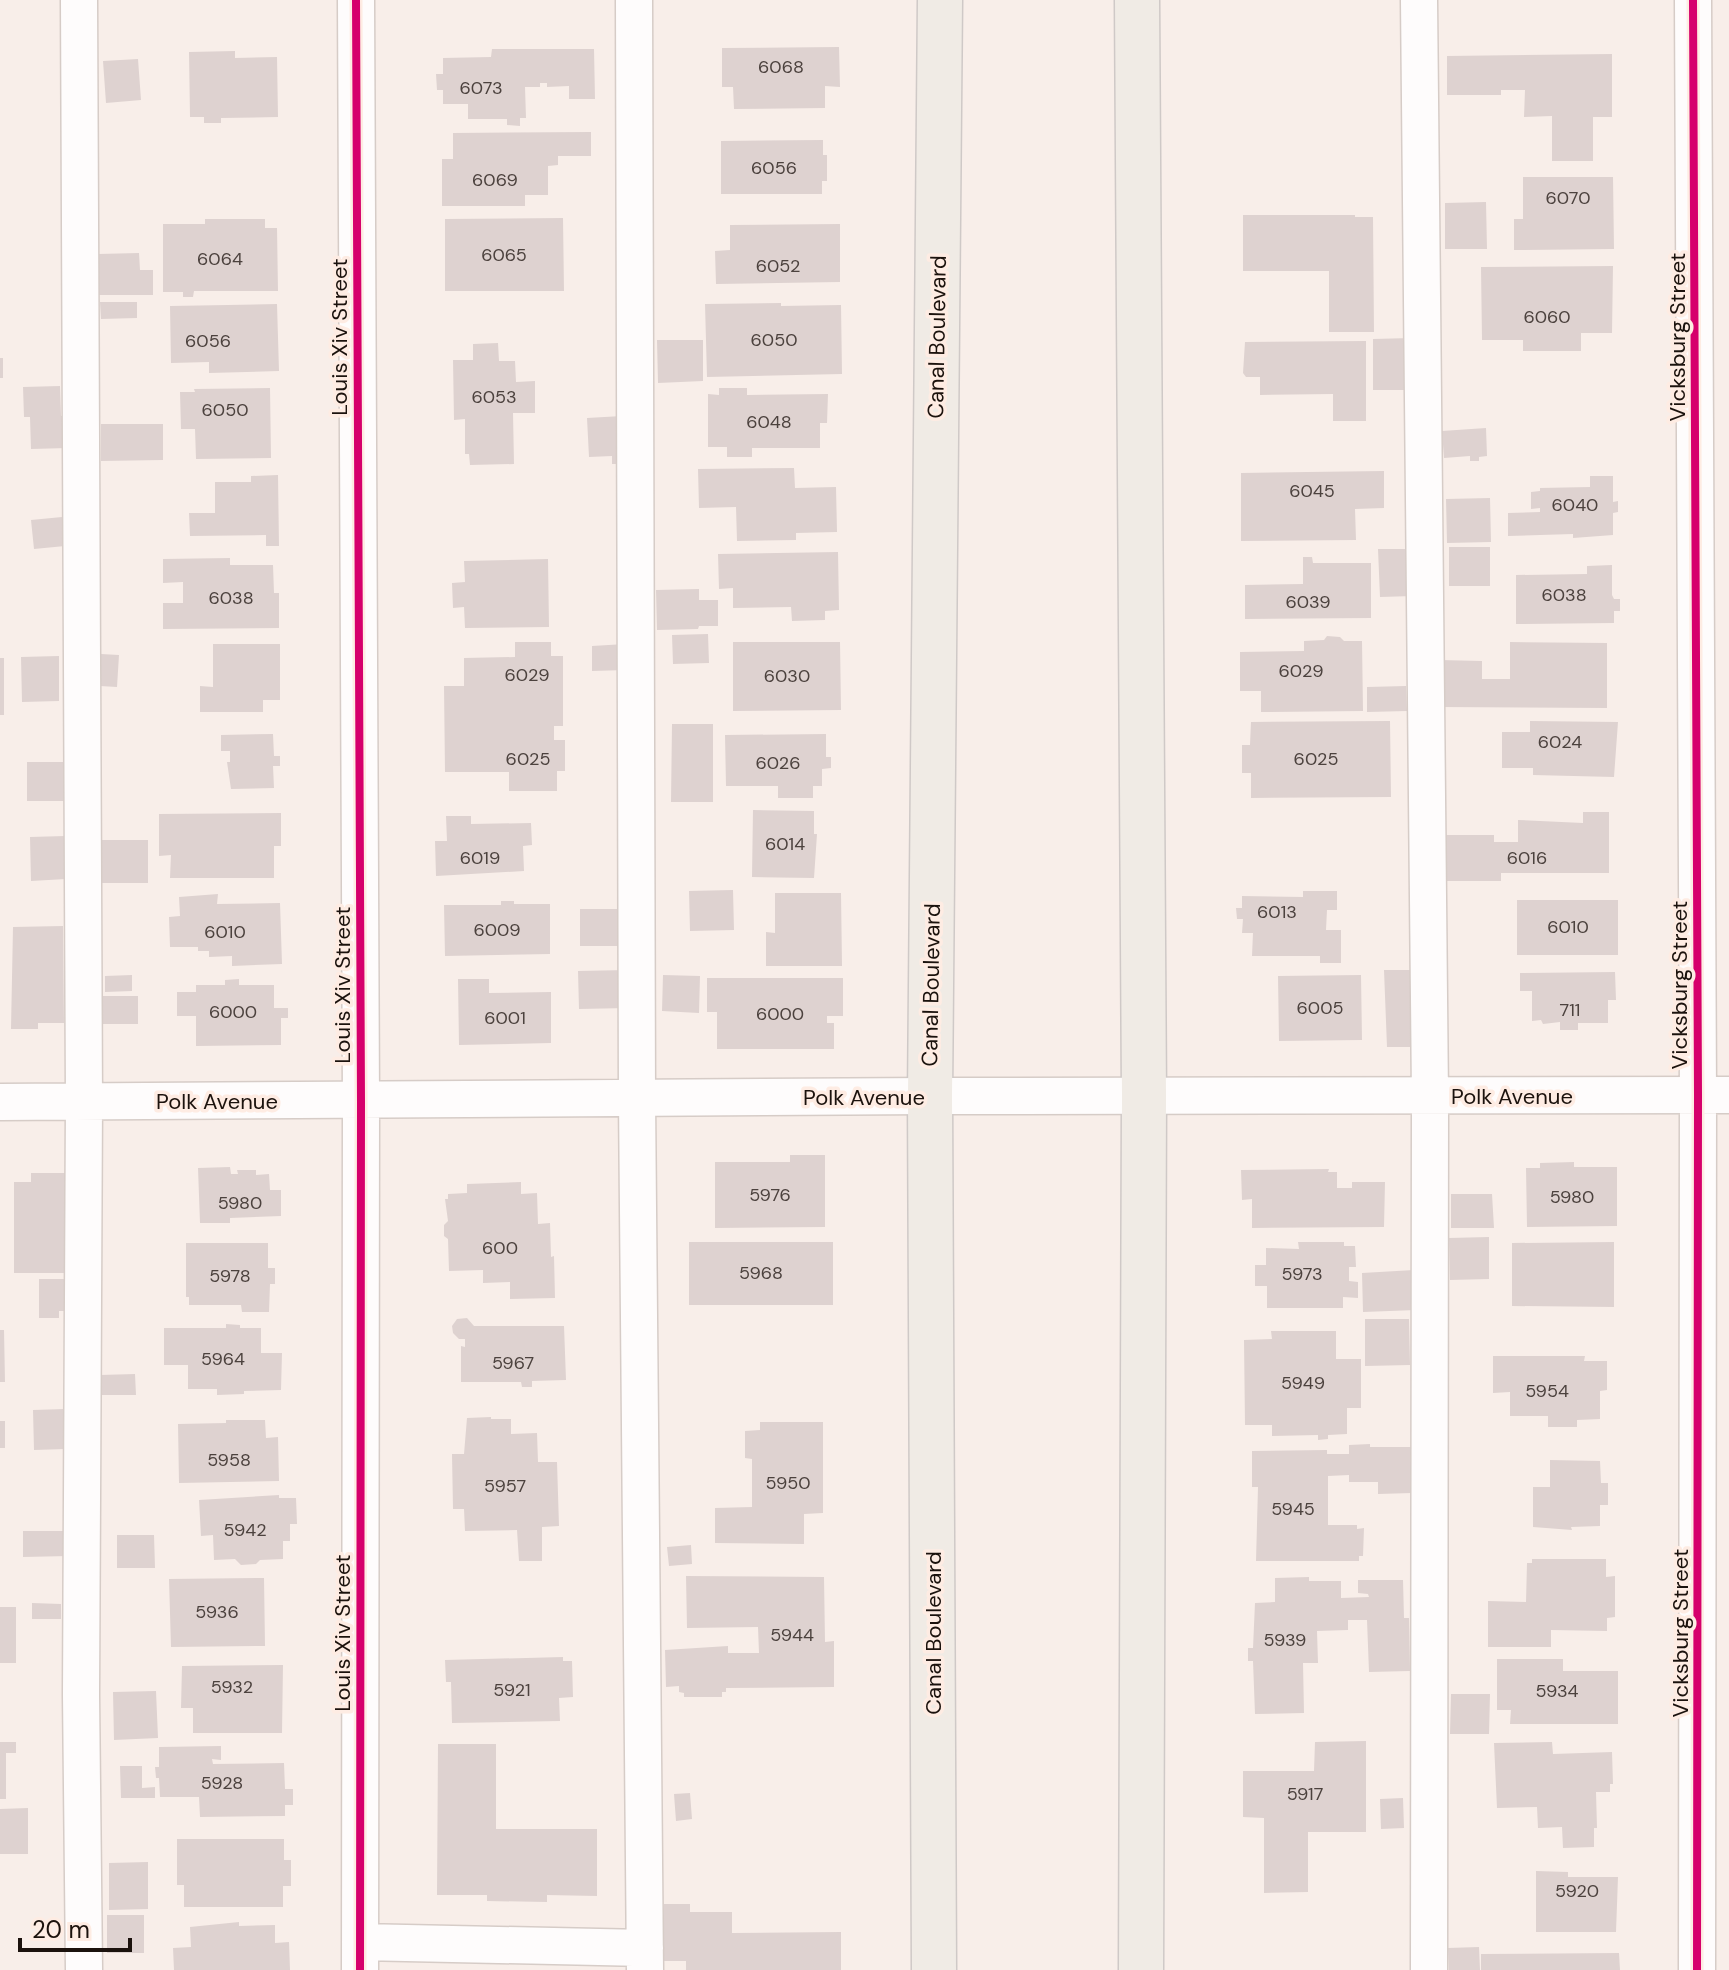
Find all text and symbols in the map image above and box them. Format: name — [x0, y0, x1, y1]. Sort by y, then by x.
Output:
house number: 6068 — [758, 55, 804, 79]
house number: 6073 — [459, 76, 503, 100]
house number: 6056 — [751, 156, 797, 180]
house number: 6069 — [472, 168, 518, 192]
house number: 6070 — [1545, 186, 1591, 210]
house number: 6065 — [481, 243, 527, 267]
house number: 6064 — [197, 247, 243, 271]
street label: Vicksburg Street — [1663, 253, 1692, 421]
house number: 6052 — [756, 254, 800, 278]
street label: Canal Boulevard — [921, 255, 953, 419]
street label: Louis Xiv Street — [325, 258, 354, 416]
house number: 6060 — [1523, 305, 1571, 329]
house number: 6050 — [751, 328, 797, 352]
house number: 6056 — [185, 329, 231, 353]
house number: 6053 — [471, 385, 517, 409]
house number: 6050 — [202, 398, 248, 422]
house number: 6048 — [746, 410, 792, 434]
house number: 6045 — [1289, 479, 1335, 503]
house number: 6040 — [1552, 493, 1598, 517]
house number: 6038 — [1541, 583, 1587, 607]
house number: 6038 — [208, 586, 254, 610]
house number: 6039 — [1285, 590, 1331, 614]
house number: 6029 — [1279, 659, 1323, 683]
house number: 6029 — [505, 663, 549, 687]
house number: 6030 — [764, 664, 810, 688]
house number: 6024 — [1538, 730, 1582, 754]
house number: 6025 — [506, 747, 550, 771]
house number: 6025 — [1294, 747, 1338, 771]
house number: 6026 — [755, 751, 801, 775]
house number: 6014 — [765, 832, 805, 856]
house number: 6019 — [460, 846, 500, 870]
house number: 6016 — [1507, 846, 1547, 870]
house number: 6013 — [1257, 900, 1297, 924]
street label: Vicksburg Street — [1665, 901, 1694, 1069]
street label: Canal Boulevard — [915, 903, 947, 1067]
street label: Louis Xiv Street — [328, 906, 357, 1064]
house number: 6010 — [1547, 915, 1589, 939]
house number: 6009 — [473, 918, 521, 942]
house number: 6010 — [204, 920, 246, 944]
house number: 6005 — [1297, 996, 1343, 1020]
house number: 711 — [1560, 998, 1580, 1022]
house number: 6000 — [209, 1000, 257, 1024]
house number: 6000 — [756, 1002, 804, 1026]
house number: 6001 — [484, 1006, 526, 1030]
street label: Polk Avenue — [1451, 1082, 1573, 1111]
street label: Polk Avenue — [803, 1083, 925, 1112]
street label: Polk Avenue — [156, 1087, 278, 1116]
house number: 5976 — [749, 1183, 791, 1207]
house number: 5980 — [1550, 1185, 1594, 1209]
house number: 5980 — [218, 1191, 262, 1215]
house number: 600 — [482, 1236, 518, 1260]
house number: 5968 — [739, 1261, 783, 1285]
house number: 5973 — [1281, 1262, 1323, 1286]
house number: 5978 — [209, 1264, 251, 1288]
house number: 5964 — [201, 1347, 245, 1371]
house number: 5967 — [492, 1351, 534, 1375]
house number: 5949 — [1281, 1371, 1325, 1395]
house number: 5954 — [1525, 1379, 1569, 1403]
house number: 5958 — [207, 1448, 251, 1472]
house number: 5950 — [765, 1471, 811, 1495]
house number: 5957 — [484, 1474, 526, 1498]
house number: 5945 — [1271, 1497, 1315, 1521]
house number: 5942 — [223, 1518, 267, 1542]
street label: Vicksburg Street — [1666, 1549, 1695, 1717]
street label: Canal Boulevard — [919, 1551, 948, 1715]
street label: Louis Xiv Street — [328, 1554, 357, 1712]
house number: 5936 — [195, 1600, 239, 1624]
house number: 5944 — [770, 1623, 814, 1647]
house number: 5939 — [1264, 1628, 1306, 1652]
house number: 5932 — [211, 1675, 253, 1699]
house number: 5921 — [493, 1678, 531, 1702]
house number: 5934 — [1535, 1679, 1579, 1703]
house number: 5928 — [201, 1771, 243, 1795]
house number: 5917 — [1287, 1782, 1323, 1806]
house number: 5920 — [1555, 1879, 1599, 1903]
scale bar — [20, 1902, 130, 1952]
text: 20 m — [32, 1914, 90, 1945]

